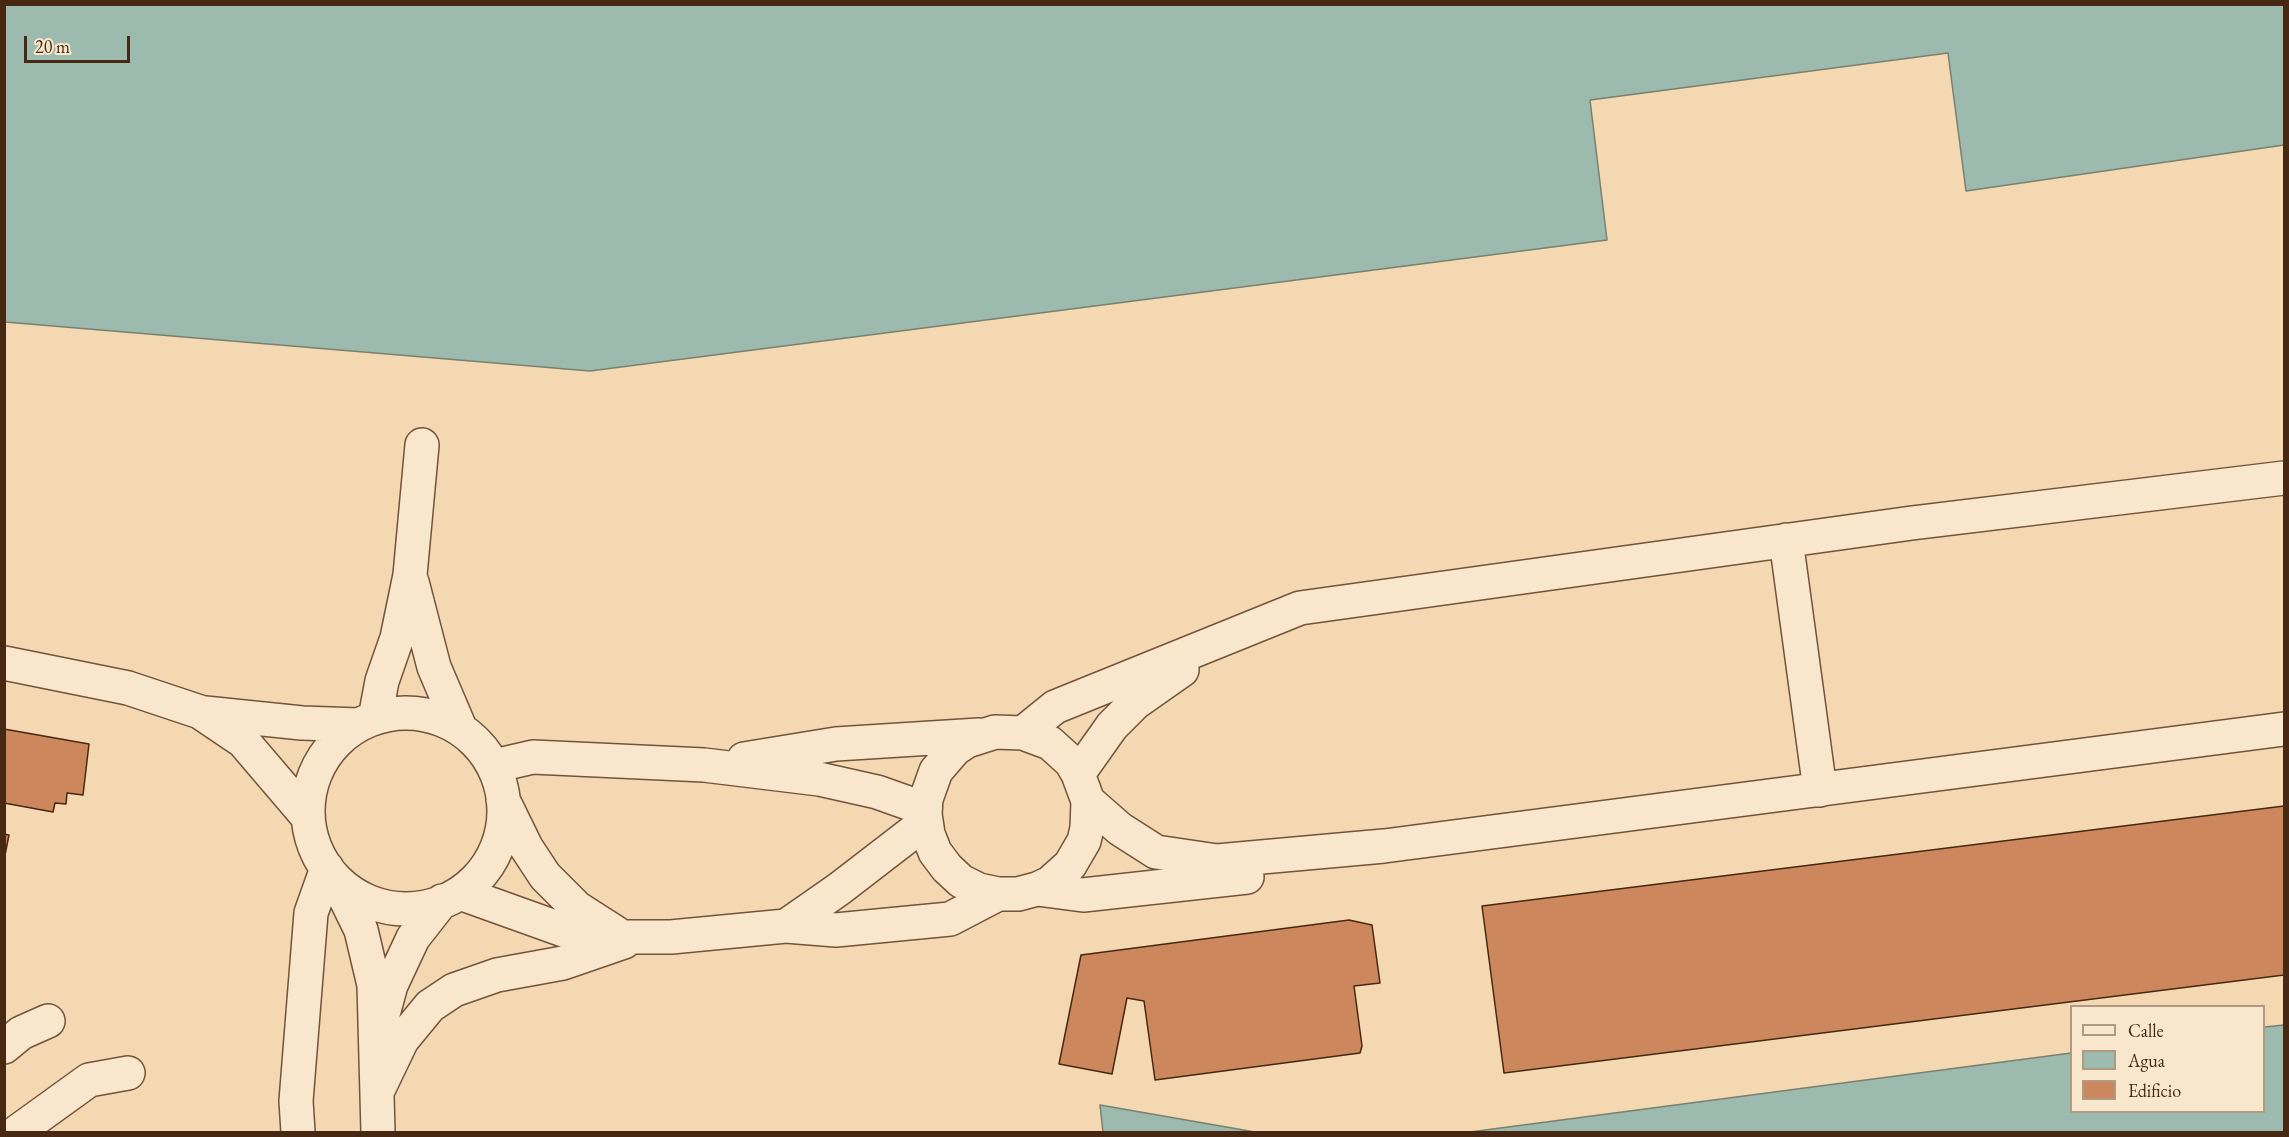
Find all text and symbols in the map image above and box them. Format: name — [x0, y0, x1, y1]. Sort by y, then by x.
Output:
scale bar — [27, 24, 134, 62]
text: 20 m — [35, 35, 70, 58]
legend — [2070, 1005, 2265, 1113]
text: Calle — [2128, 1019, 2164, 1042]
text: Agua — [2128, 1049, 2165, 1072]
text: Edificio — [2128, 1079, 2181, 1102]

